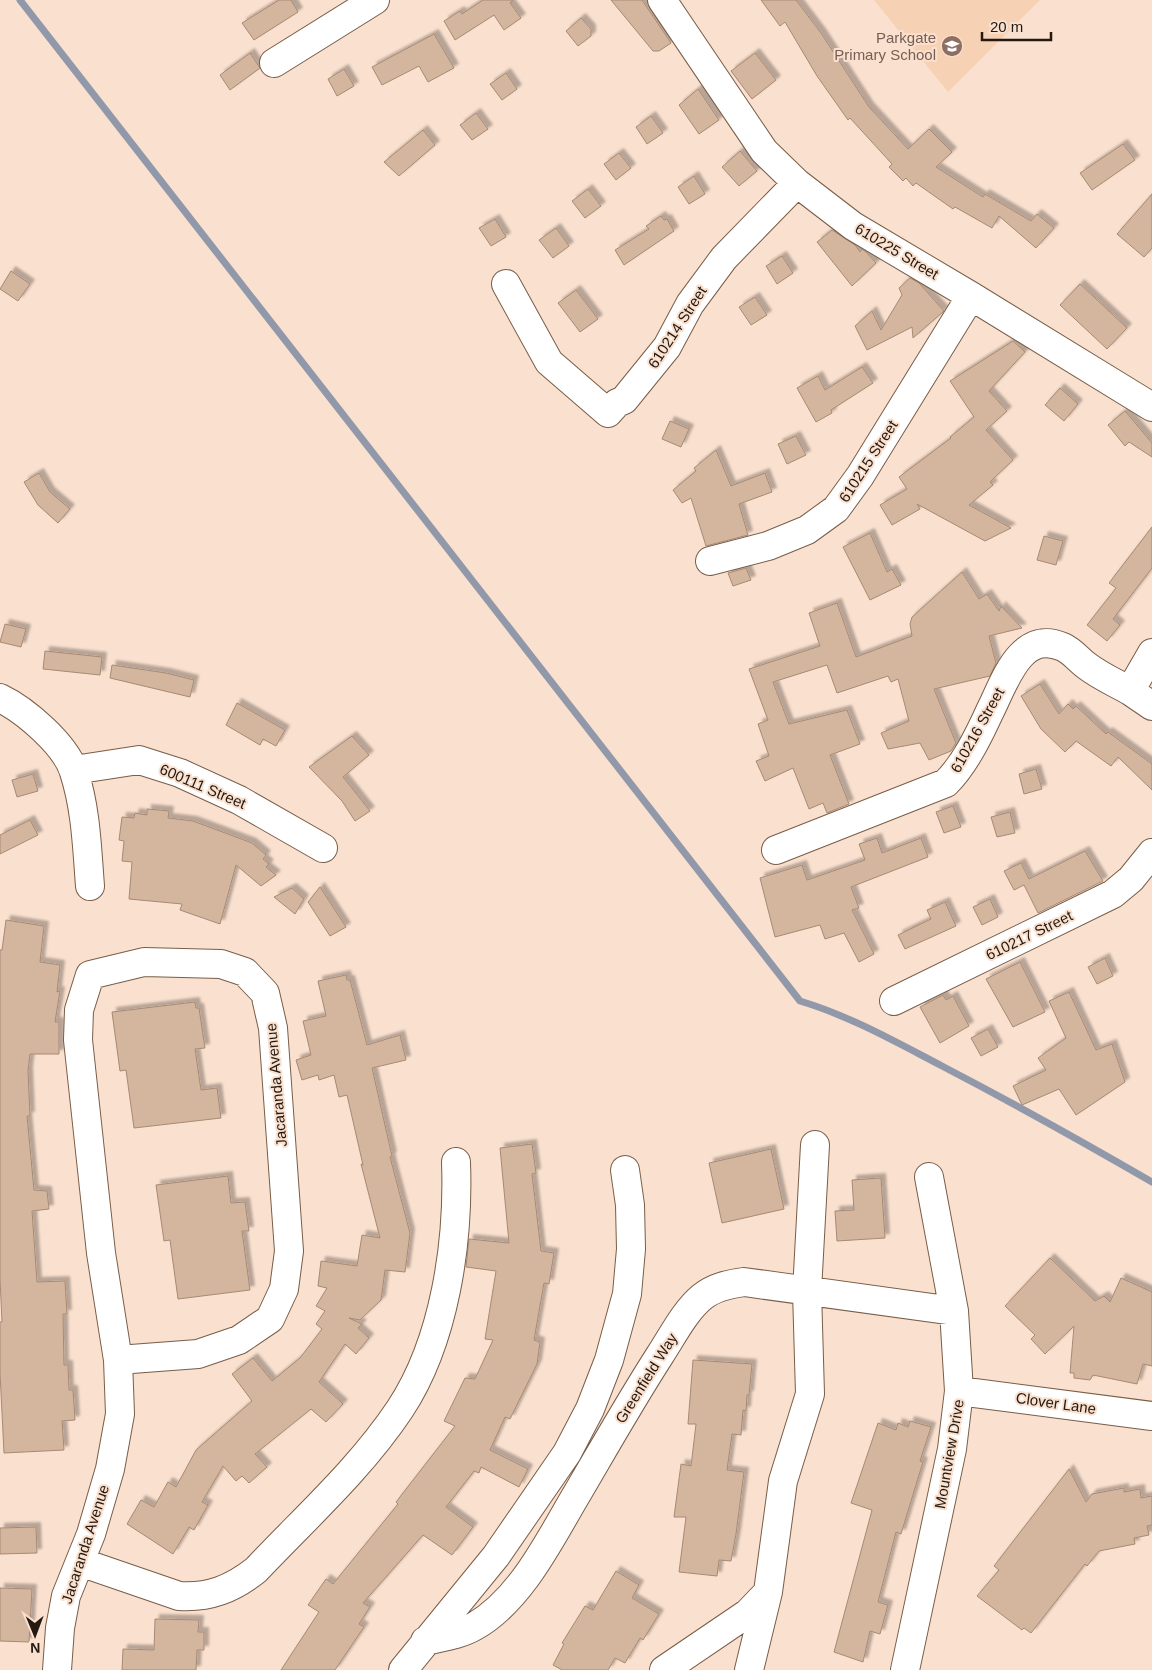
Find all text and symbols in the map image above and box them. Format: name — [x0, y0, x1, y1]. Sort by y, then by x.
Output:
scale bar — [982, 10, 1051, 42]
text: 20 m — [990, 18, 1023, 35]
place label: Parkgate Primary School — [834, 29, 936, 63]
school or university icon: Parkgate Primary School — [940, 34, 964, 58]
street label: 610225 Street — [852, 219, 942, 283]
street label: 610214 Street — [644, 282, 710, 371]
street label: 610215 Street — [835, 416, 901, 505]
street label: 610216 Street — [947, 684, 1008, 775]
street label: 600111 Street — [157, 760, 249, 812]
street label: 610217 Street — [983, 906, 1076, 963]
street label: Jacaranda Avenue — [262, 1022, 290, 1148]
street label: Greenfield Way — [612, 1329, 681, 1426]
street label: Clover Lane — [1015, 1389, 1097, 1417]
street label: Mountview Drive — [931, 1398, 967, 1510]
street label: Jacaranda Avenue — [58, 1482, 112, 1606]
north arrow — [10, 1610, 60, 1660]
text: N — [30, 1640, 40, 1656]

